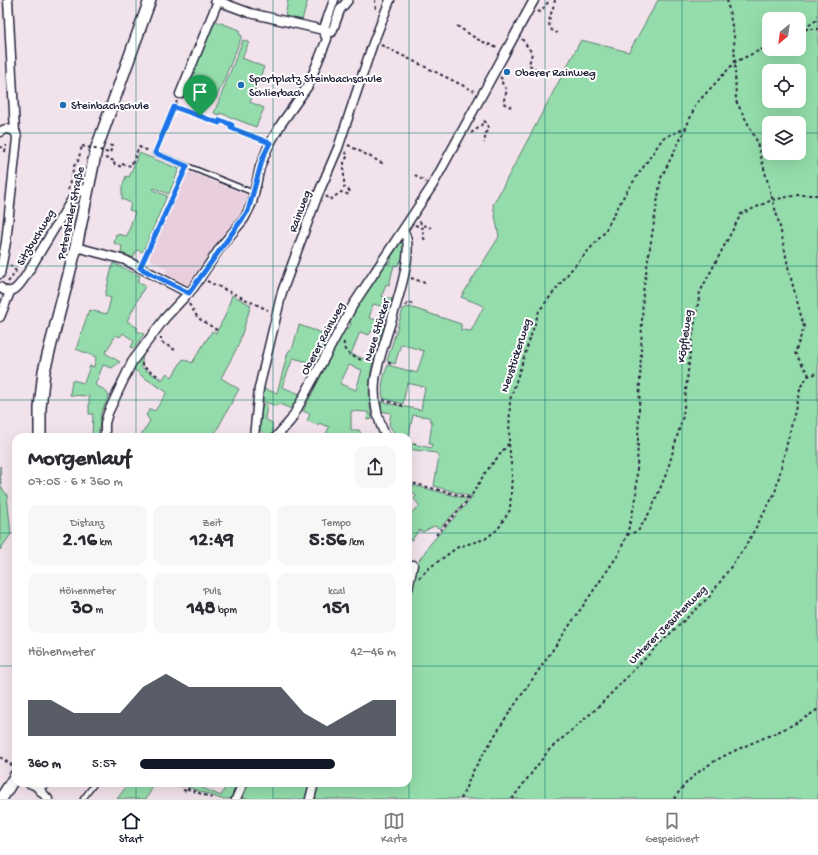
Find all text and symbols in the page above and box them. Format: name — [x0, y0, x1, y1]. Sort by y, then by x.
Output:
north arrow — [762, 12, 806, 56]
map controls — [762, 12, 806, 160]
button: locate — [762, 64, 806, 108]
marker: Oberer Rainweg — [502, 67, 512, 77]
place label: Oberer Rainweg — [515, 67, 596, 81]
place label: Sportplatz Steinbachschule Schlierbach — [249, 73, 383, 101]
pin — [183, 75, 217, 116]
marker: Sportplatz Steinbachschule Schlierbach — [236, 80, 246, 90]
icon: arrive — [189, 81, 211, 103]
marker: Steinbachschule — [58, 100, 68, 110]
place label: Steinbachschule — [71, 100, 150, 114]
button: layers — [762, 116, 806, 160]
street label: Peterstaler Straße — [55, 165, 89, 262]
street label: Rainweg — [287, 189, 315, 235]
street label: Sitzbuchweg — [14, 207, 59, 269]
street label: Neue Stücker — [362, 296, 395, 364]
street label: Oberer Rainweg — [299, 300, 349, 378]
street label: Köpfleweg — [675, 309, 697, 364]
street label: Neustückerweg — [498, 317, 535, 394]
button: share — [354, 446, 396, 488]
text: Morgenlauf — [28, 447, 131, 473]
text: 07:05 · 6 × 360 m — [28, 475, 123, 490]
text: Distanz — [70, 518, 104, 530]
text: Zeit — [202, 518, 222, 530]
text: Tempo — [322, 518, 351, 530]
text: 2.16 — [63, 530, 97, 553]
text: 12:49 — [190, 530, 234, 553]
text: 5:56 — [309, 530, 346, 553]
text: km — [97, 537, 112, 549]
text: /km — [346, 537, 364, 549]
street label: Unterer Jesuitenweg — [626, 583, 711, 668]
text: Höhenmeter — [59, 586, 116, 598]
text: Puls — [203, 586, 221, 598]
text: kcal — [328, 586, 345, 598]
text: 30 — [71, 598, 93, 621]
text: 148 — [187, 598, 215, 621]
text: 151 — [323, 598, 350, 621]
text: m — [93, 605, 103, 617]
text: bpm — [215, 605, 237, 617]
text: Höhenmeter — [28, 645, 95, 660]
text: 42–46 m — [350, 645, 396, 660]
text: 360 m — [28, 757, 61, 772]
text: 5:57 — [92, 757, 117, 772]
tab: Start — [119, 810, 143, 846]
tab: Karte — [381, 810, 407, 846]
tab: Gespeichert — [645, 810, 699, 846]

